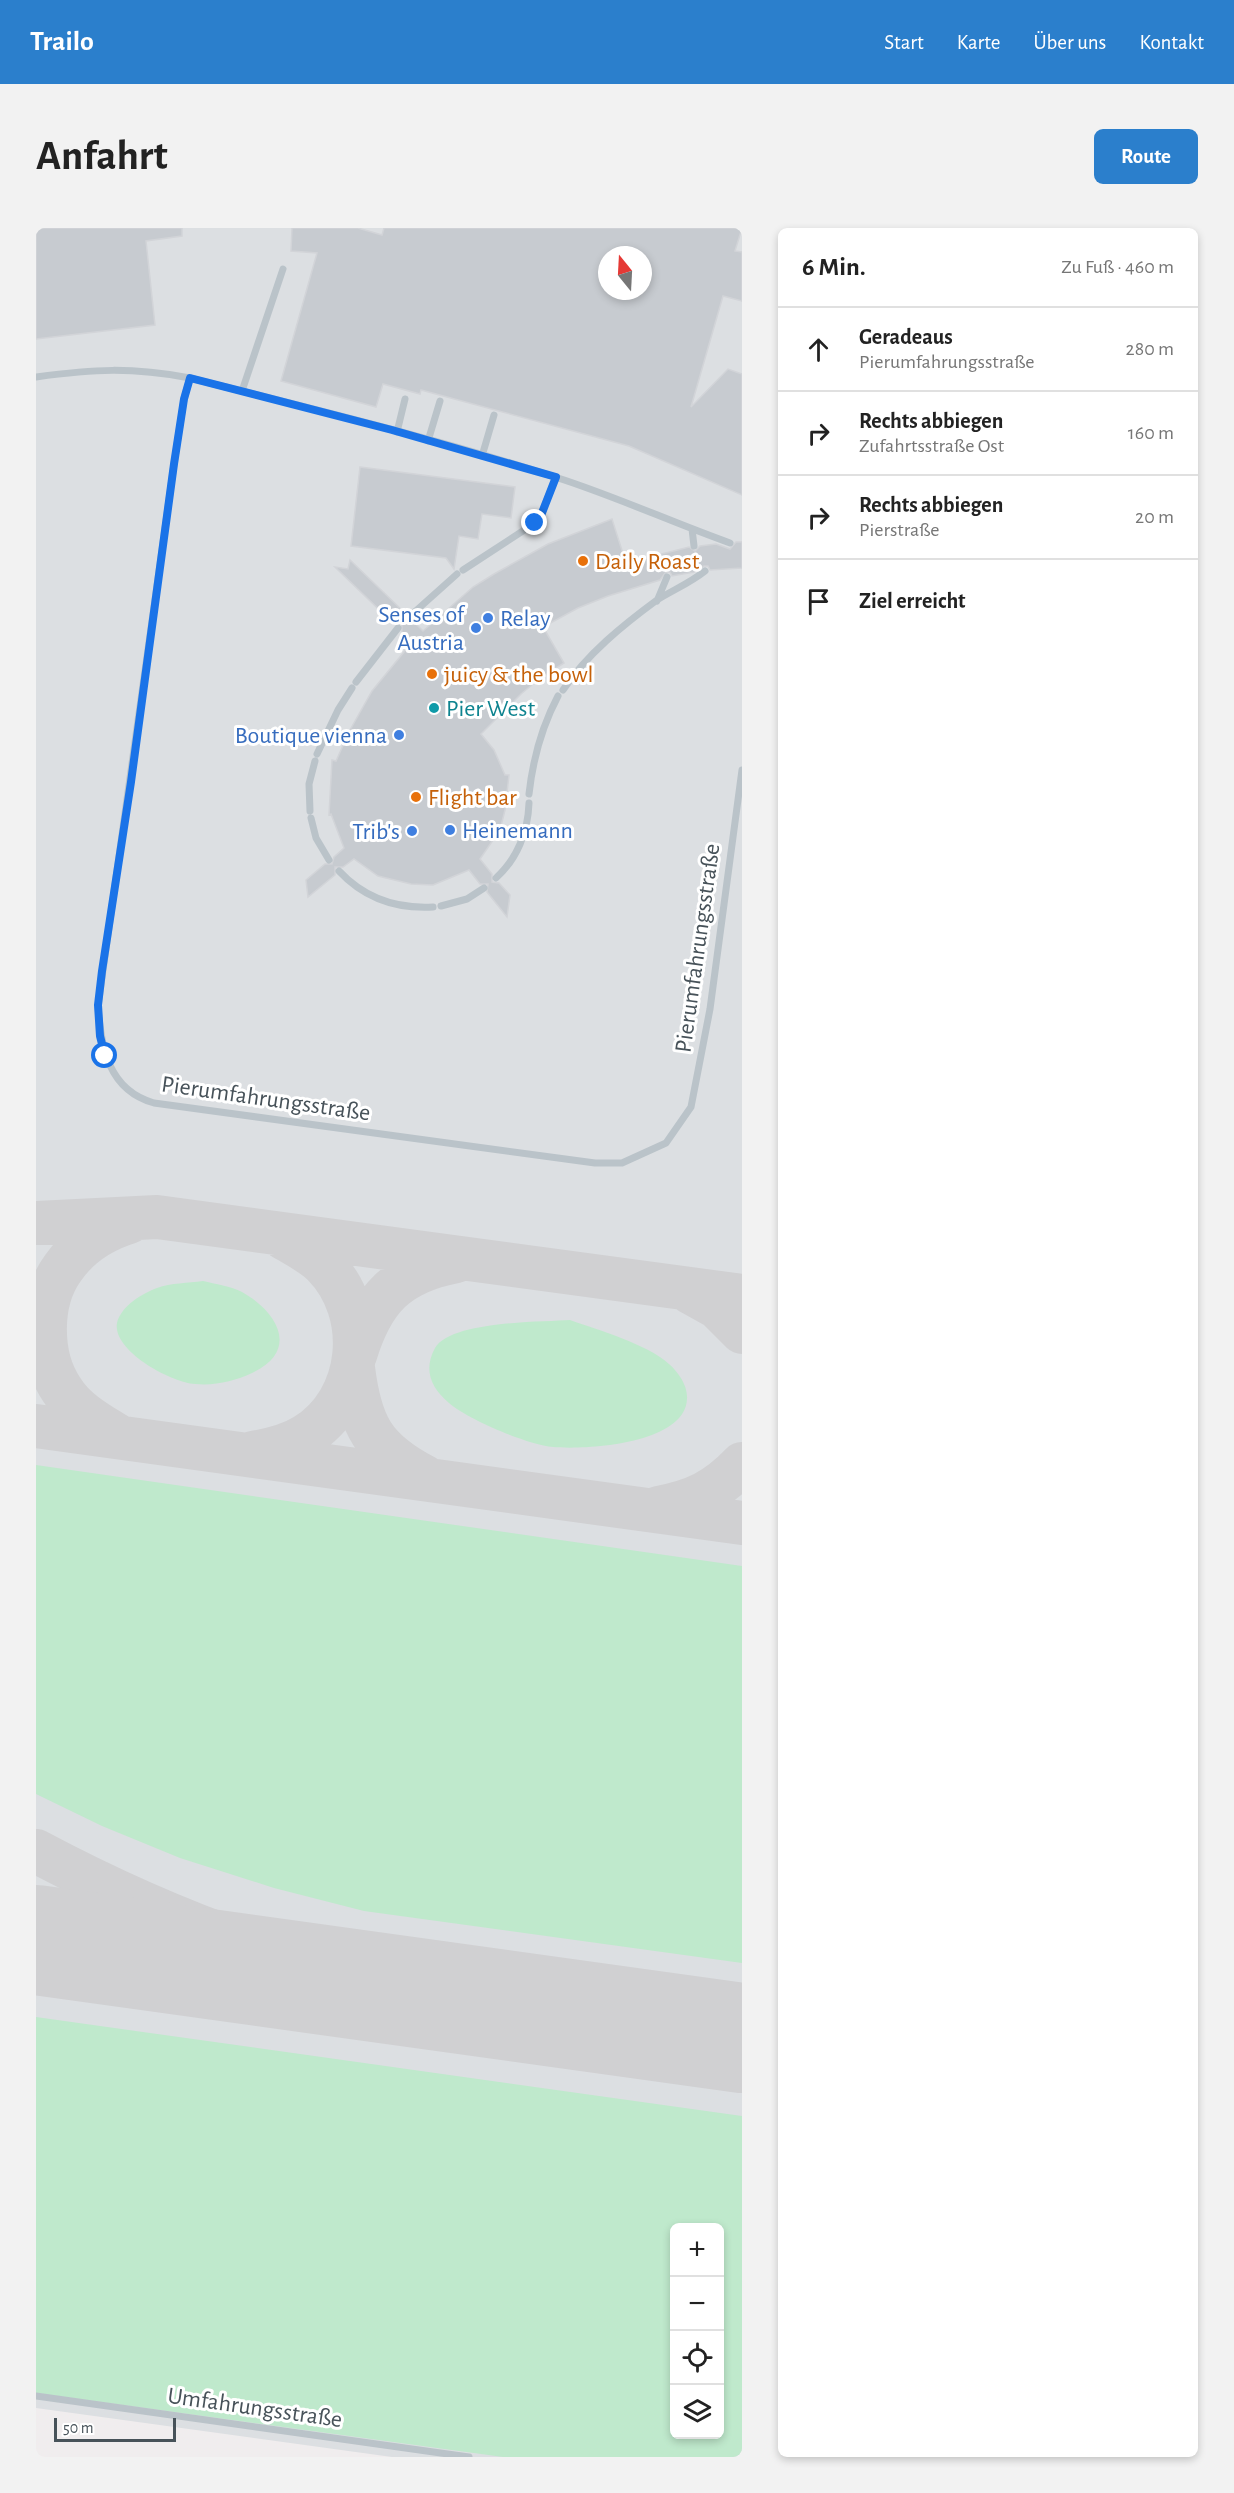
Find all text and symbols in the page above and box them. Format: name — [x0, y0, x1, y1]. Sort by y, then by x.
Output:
text: Trailo — [30, 28, 94, 56]
text: Start — [884, 32, 924, 53]
text: Karte — [957, 32, 1000, 53]
text: Über uns — [1033, 32, 1106, 53]
text: Kontakt — [1139, 32, 1204, 53]
button: Route — [1094, 129, 1198, 184]
text: Anfahrt — [36, 135, 168, 177]
north arrow — [598, 246, 652, 300]
text: 6 Min. — [802, 254, 866, 280]
text: Zu Fuß · 460 m — [1061, 257, 1174, 277]
text: Geradeaus — [859, 326, 953, 348]
icon: ahead — [802, 333, 835, 366]
text: 280 m — [1126, 339, 1174, 359]
text: Pierumfahrungsstraße — [859, 352, 1035, 372]
text: Rechts abbiegen — [859, 410, 1003, 432]
icon: right — [802, 417, 835, 450]
text: 160 m — [1128, 423, 1174, 443]
text: Zufahrtsstraße Ost — [859, 436, 1004, 456]
text: Rechts abbiegen — [859, 494, 1003, 516]
icon: right — [802, 501, 835, 534]
text: 20 m — [1135, 507, 1174, 527]
route end — [521, 509, 547, 535]
text: Pierstraße — [859, 520, 940, 540]
place label: Daily Roast — [595, 550, 700, 574]
marker: Daily Roast — [576, 554, 590, 568]
icon: arrive — [802, 585, 835, 618]
text: Ziel erreicht — [859, 590, 966, 612]
place label: Senses of Austria — [378, 603, 466, 655]
place label: Relay — [500, 607, 550, 631]
marker: Relay — [481, 611, 495, 625]
marker: Senses of Austria — [469, 621, 483, 635]
place label: juicy & the bowl — [444, 663, 594, 687]
marker: juicy & the bowl — [425, 667, 439, 681]
place label: Pier West — [446, 697, 535, 721]
marker: Pier West — [427, 701, 441, 715]
place label: Boutique vienna — [235, 724, 387, 748]
marker: Boutique vienna — [392, 728, 406, 742]
place label: Flight bar — [428, 786, 517, 810]
marker: Flight bar — [409, 790, 423, 804]
place label: Heinemann — [462, 819, 573, 843]
place label: Trib's — [352, 820, 400, 844]
marker: Heinemann — [443, 823, 457, 837]
marker: Trib's — [405, 824, 419, 838]
street label: Pierumfahrungsstraße — [671, 842, 725, 1054]
route start — [91, 1042, 117, 1068]
street label: Pierumfahrungsstraße — [160, 1072, 372, 1126]
map controls — [670, 2223, 724, 2439]
button: + — [670, 2223, 724, 2277]
button: − — [670, 2277, 724, 2331]
button: locate — [670, 2331, 724, 2385]
street label: Umfahrungsstraße — [166, 2384, 344, 2432]
button: layers — [670, 2385, 724, 2439]
scale bar — [54, 2415, 176, 2442]
text: 50 m — [63, 2420, 94, 2436]

